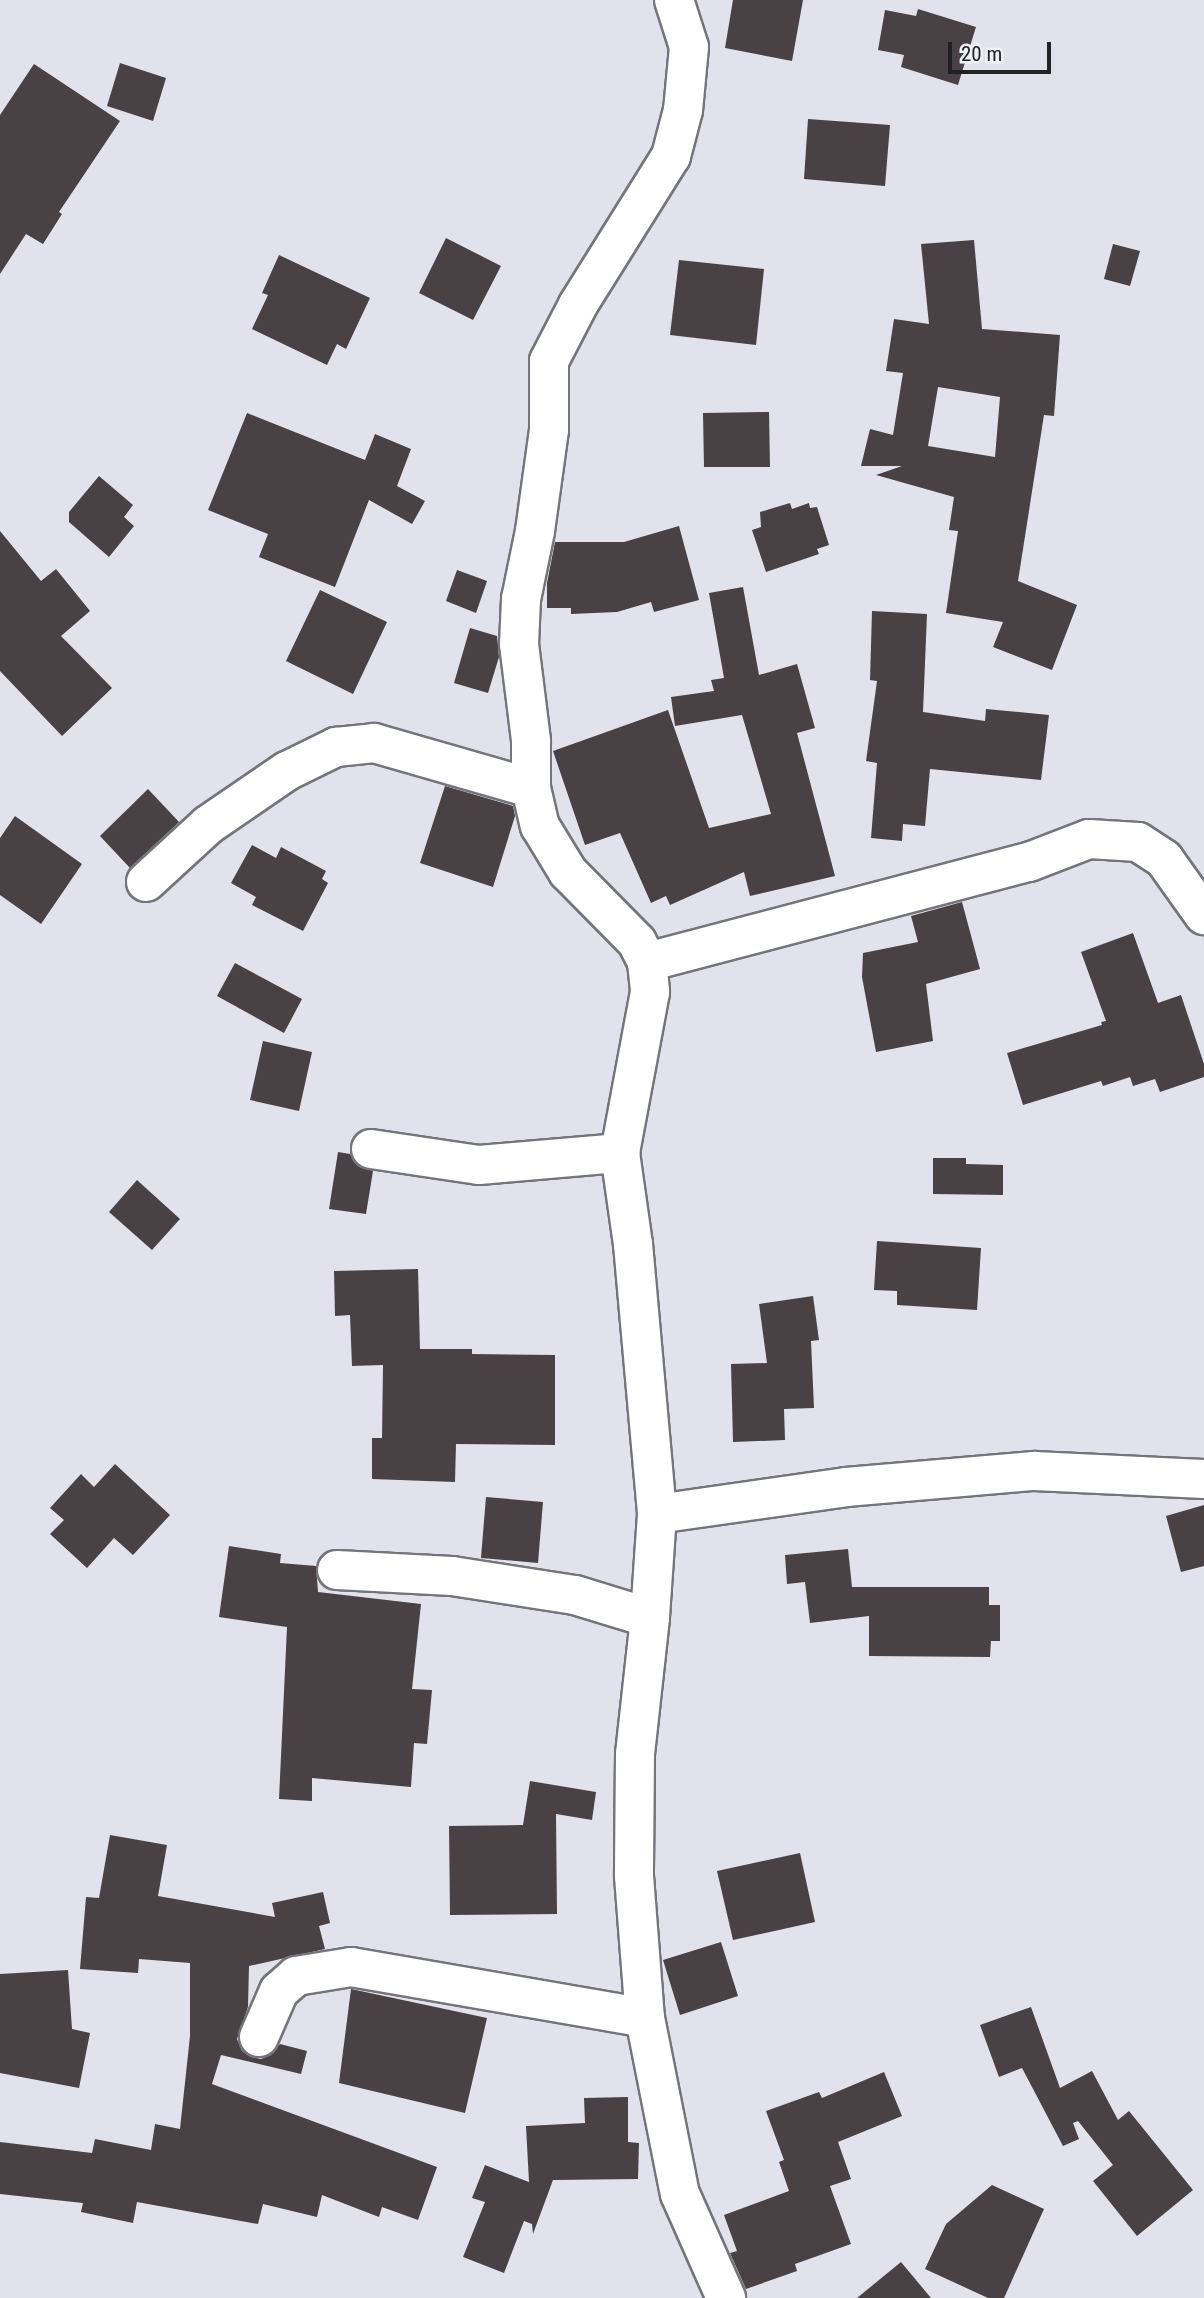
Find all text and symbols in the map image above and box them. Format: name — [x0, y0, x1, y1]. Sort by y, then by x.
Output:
scale bar — [952, 28, 1055, 72]
text: 20 m — [961, 42, 1002, 66]

